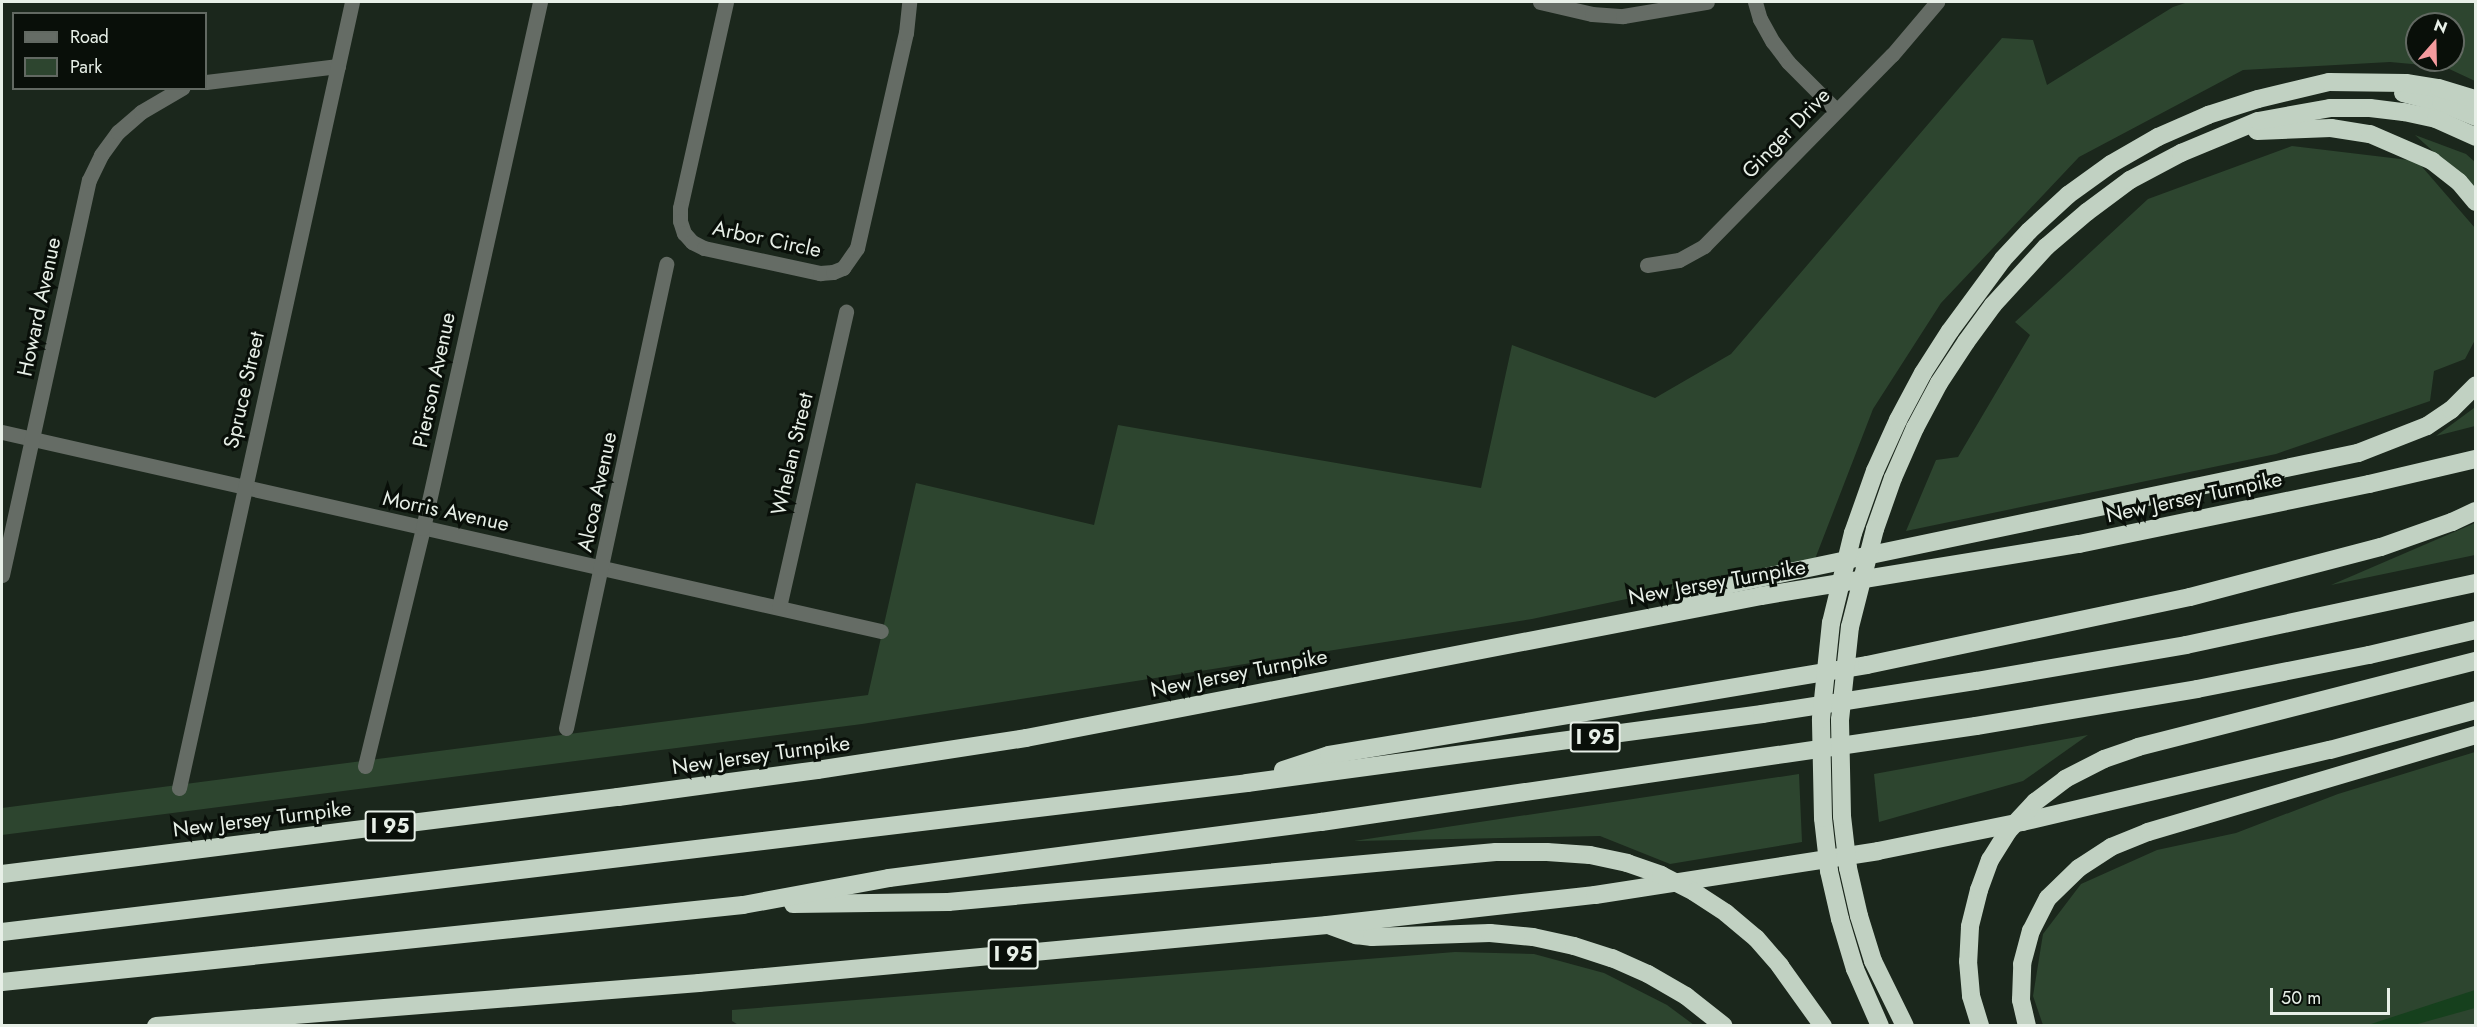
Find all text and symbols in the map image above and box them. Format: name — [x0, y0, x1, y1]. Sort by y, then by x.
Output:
legend — [12, 12, 207, 90]
north arrow — [2405, 12, 2465, 72]
text: N — [2431, 14, 2451, 39]
text: Road — [70, 24, 109, 50]
text: Park — [70, 54, 102, 80]
street label: Ginger Drive — [1737, 83, 1835, 183]
street label: Arbor Circle — [710, 215, 824, 263]
street label: Howard Avenue — [12, 235, 66, 379]
street label: Pierson Avenue — [407, 310, 461, 450]
street label: Spruce Street — [218, 329, 270, 451]
street label: Whelan Street — [766, 390, 818, 518]
street label: Alcoa Avenue — [572, 430, 622, 554]
street label: New Jersey Turnpike — [2104, 466, 2284, 528]
street label: Morris Avenue — [381, 485, 511, 537]
street label: New Jersey Turnpike — [1626, 554, 1808, 610]
street label: New Jersey Turnpike — [1149, 644, 1329, 702]
road number: I 95 — [1570, 720, 1620, 754]
street label: New Jersey Turnpike — [670, 730, 852, 780]
street label: New Jersey Turnpike — [171, 796, 353, 842]
road number: I 95 — [364, 809, 416, 843]
road number: I 95 — [988, 937, 1038, 971]
scale bar — [2273, 976, 2393, 1014]
text: 50 m — [2281, 985, 2321, 1011]

